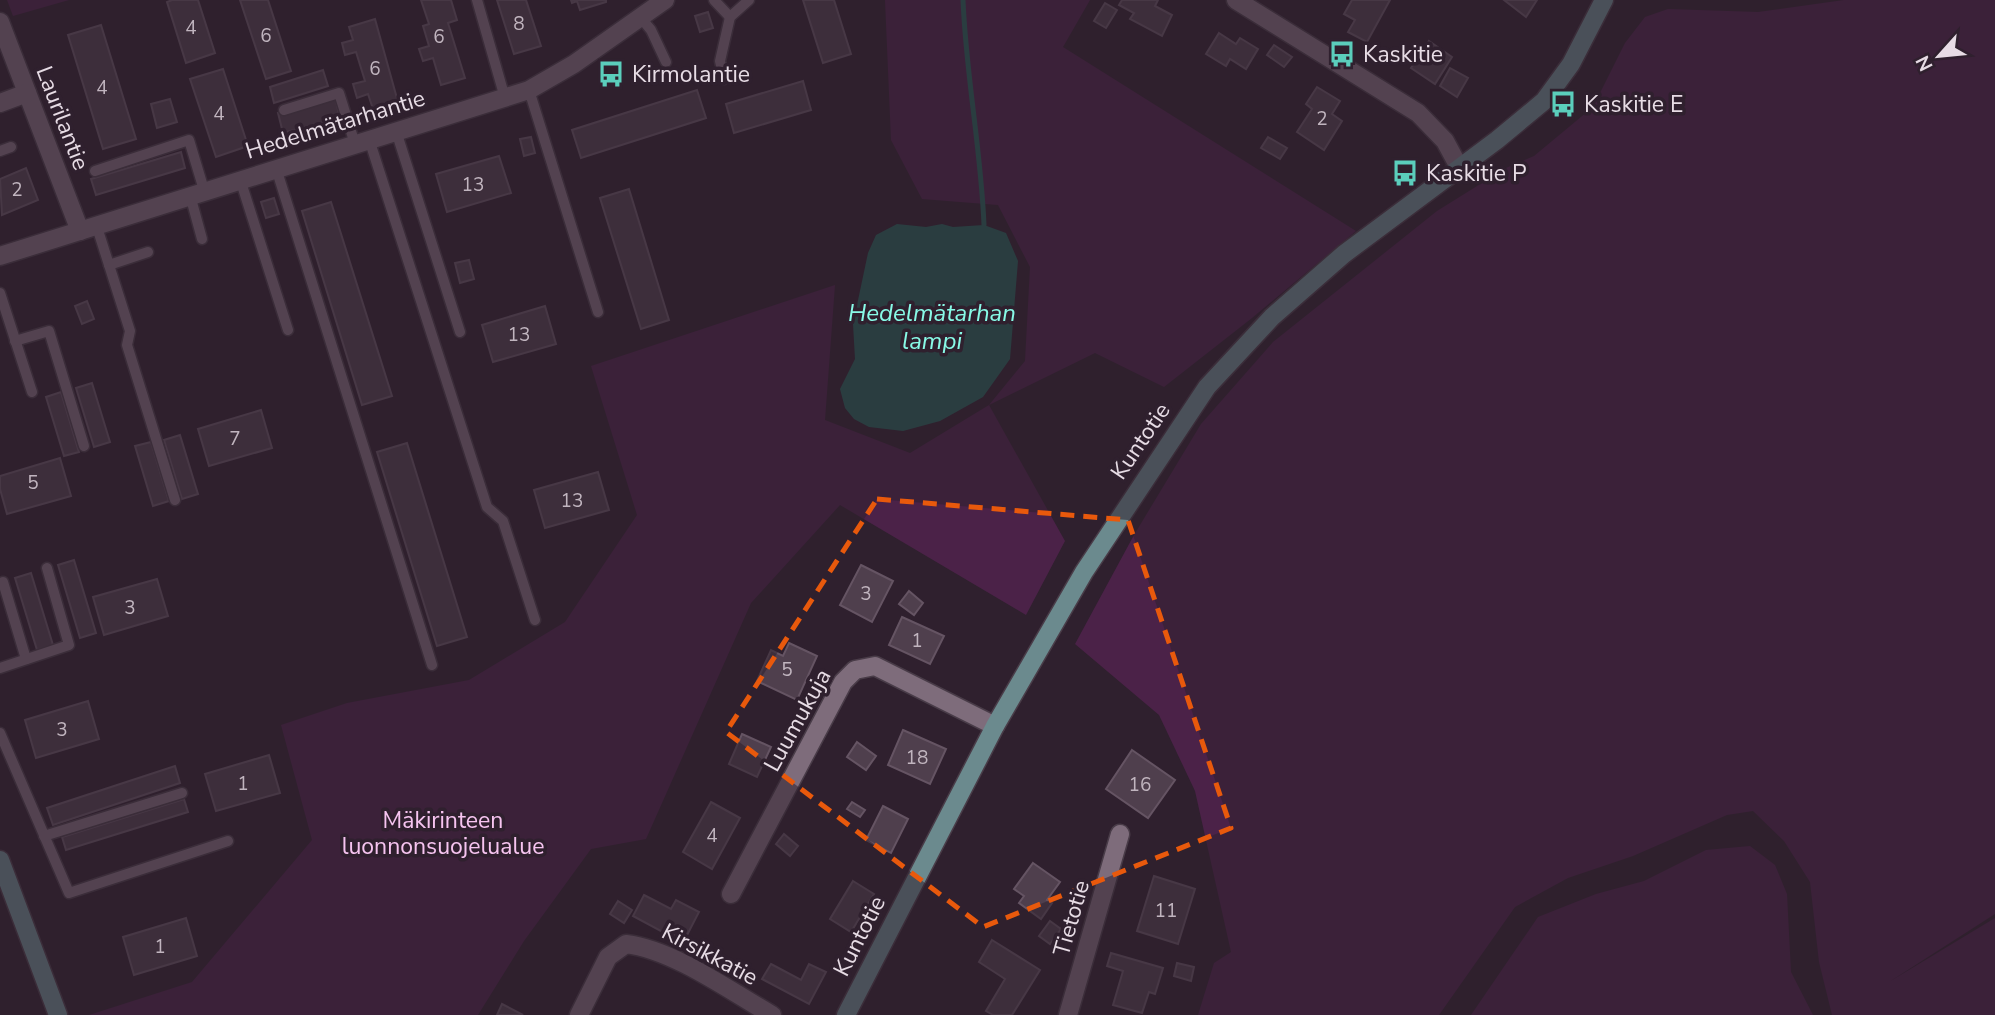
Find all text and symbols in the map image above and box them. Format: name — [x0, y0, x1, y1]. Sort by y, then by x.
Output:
house number: 8 — [513, 11, 525, 37]
house number: 4 — [185, 15, 197, 41]
north arrow — [1904, 21, 1974, 91]
house number: 6 — [260, 23, 272, 49]
house number: 6 — [433, 24, 445, 50]
bus stop icon: Kaskitie — [1327, 39, 1357, 69]
place label: Kaskitie — [1363, 39, 1443, 70]
text: N — [1910, 51, 1940, 76]
house number: 6 — [369, 56, 381, 82]
bus stop icon: Kirmolantie — [596, 59, 626, 89]
place label: Kirmolantie — [632, 59, 750, 90]
street label: Laurilantie — [29, 62, 97, 175]
house number: 4 — [96, 75, 108, 101]
street label: Hedelmätarhantie — [241, 82, 429, 167]
bus stop icon: Kaskitie E — [1548, 89, 1578, 119]
place label: Kaskitie E — [1584, 89, 1683, 120]
house number: 4 — [213, 101, 225, 127]
house number: 2 — [1316, 106, 1328, 132]
bus stop icon: Kaskitie P — [1390, 158, 1420, 188]
place label: Kaskitie P — [1426, 158, 1527, 189]
house number: 13 — [462, 172, 484, 198]
house number: 2 — [11, 177, 23, 203]
water label: Hedelmätarhan lampi — [848, 297, 1016, 357]
house number: 13 — [508, 322, 530, 348]
street label: Kuntotie — [1103, 397, 1177, 486]
house number: 7 — [229, 426, 241, 452]
house number: 5 — [27, 470, 39, 496]
house number: 13 — [561, 488, 583, 514]
house number: 3 — [860, 581, 872, 607]
house number: 3 — [124, 595, 136, 621]
house number: 1 — [911, 628, 923, 654]
house number: 5 — [781, 657, 793, 683]
street label: Luumukuja — [757, 663, 838, 777]
house number: 3 — [56, 717, 68, 743]
house number: 18 — [906, 745, 928, 771]
house number: 1 — [237, 771, 249, 797]
house number: 16 — [1129, 772, 1151, 798]
park label: Mäkirinteen luonnonsuojelualue — [342, 805, 544, 862]
house number: 4 — [706, 823, 718, 849]
street label: Tietotie — [1046, 877, 1097, 960]
street label: Kuntotie — [826, 891, 893, 982]
house number: 11 — [1155, 898, 1177, 924]
street label: Kirsikkatie — [656, 916, 763, 993]
house number: 1 — [154, 934, 166, 960]

